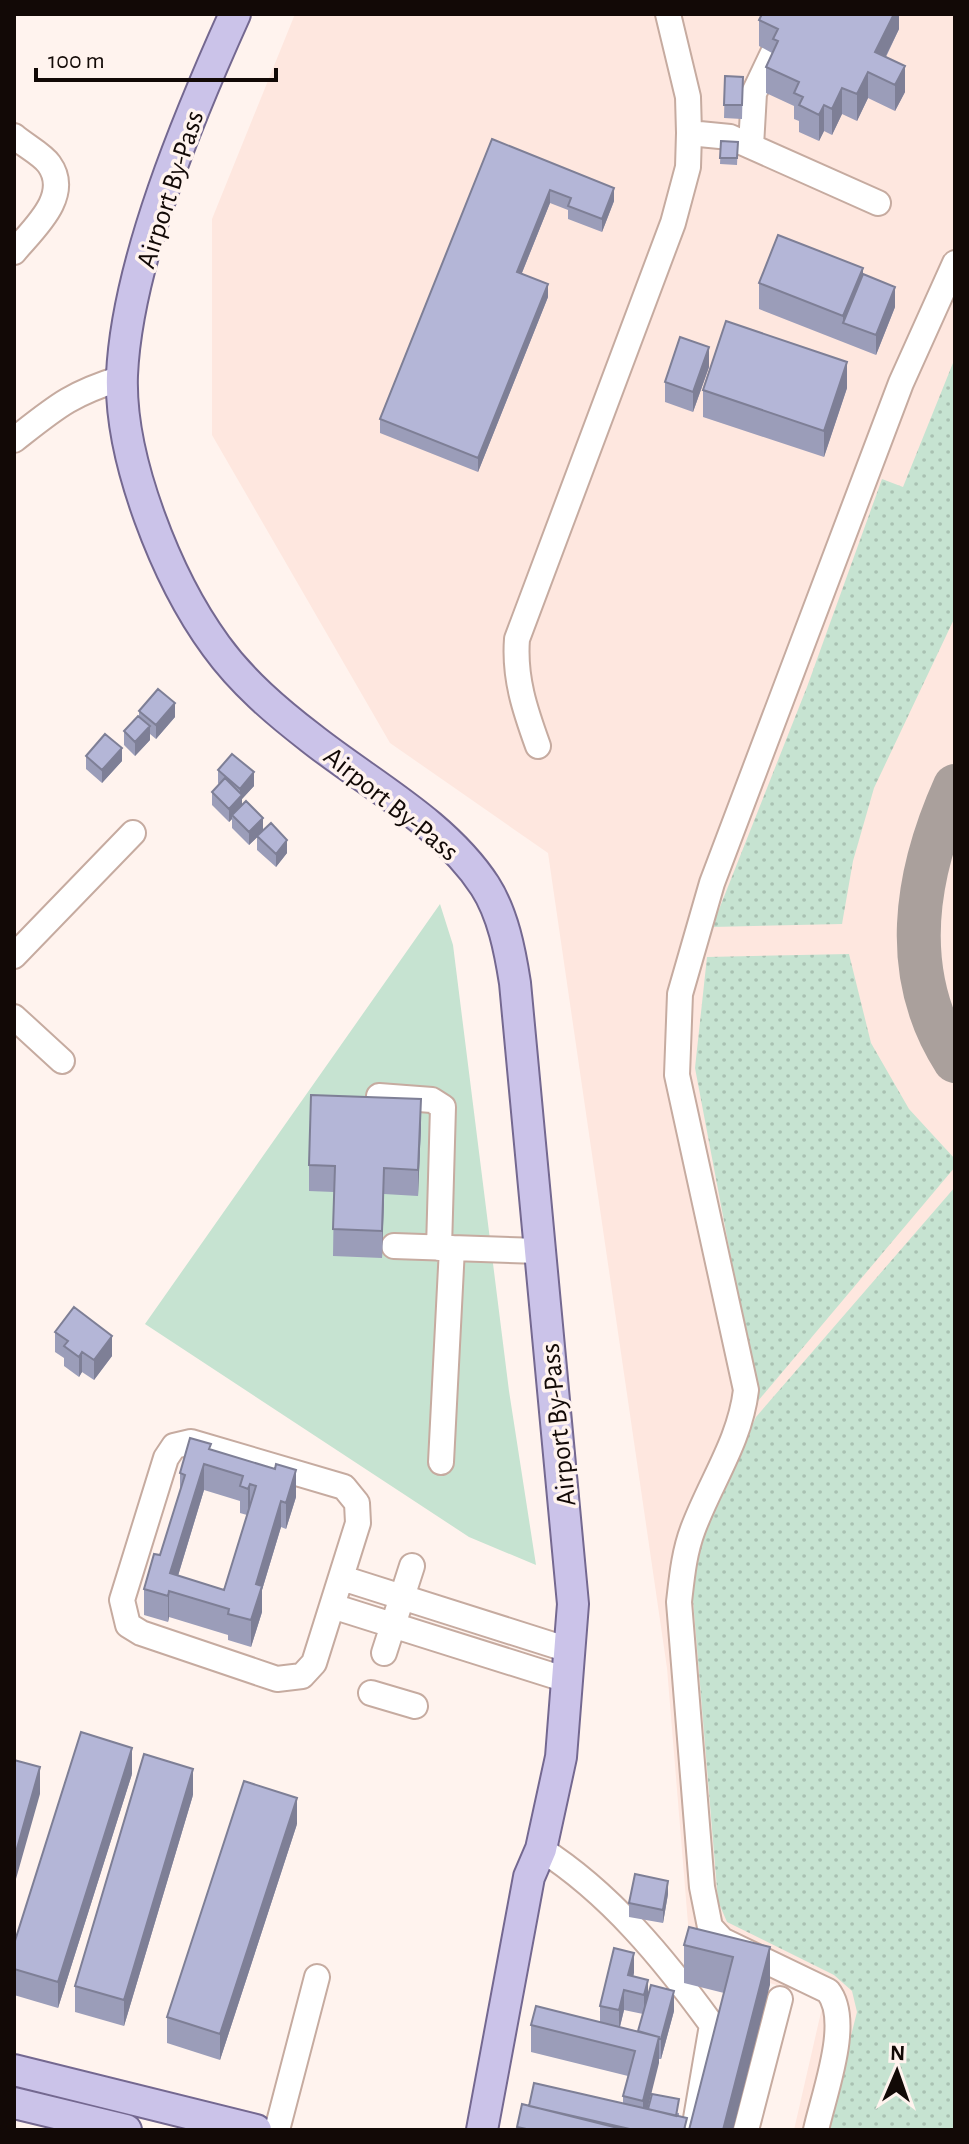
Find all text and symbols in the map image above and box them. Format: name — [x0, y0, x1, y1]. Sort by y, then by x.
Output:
scale bar — [36, 32, 276, 82]
text: 100 m — [48, 49, 105, 73]
street label: Airport By-Pass — [132, 107, 210, 272]
street label: Airport By-Pass — [318, 742, 463, 867]
street label: Airport By-Pass — [537, 1342, 581, 1508]
north arrow — [857, 2032, 937, 2112]
text: N — [890, 2042, 906, 2064]

